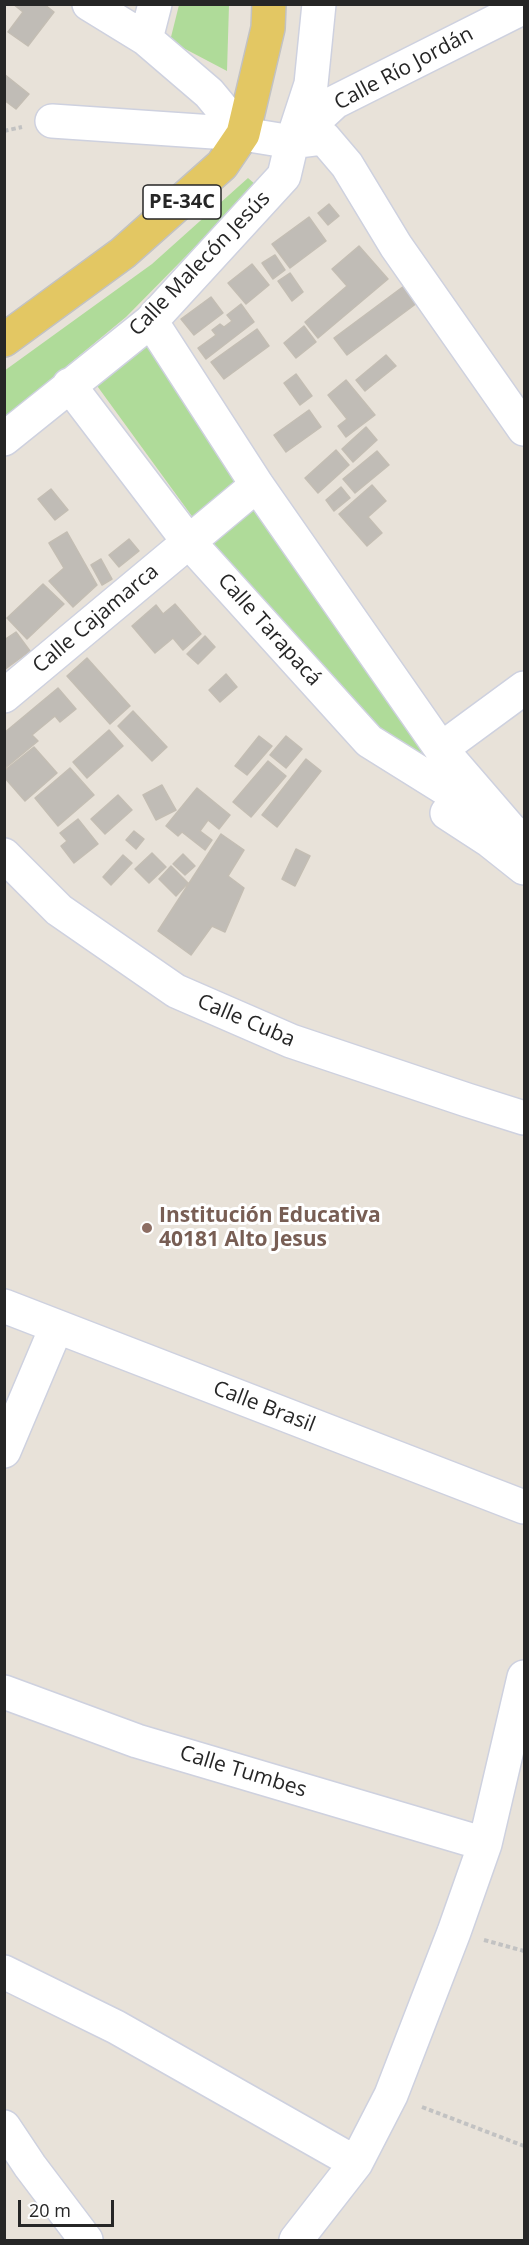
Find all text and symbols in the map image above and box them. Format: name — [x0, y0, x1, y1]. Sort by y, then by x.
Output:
street label: Calle Río Jordán — [330, 22, 478, 116]
road number: PE-34C — [143, 185, 221, 219]
street label: Calle Malecón Jesús — [124, 186, 276, 342]
street label: Calle Cajamarca — [28, 559, 164, 679]
street label: Calle Tarapacá — [212, 569, 326, 691]
street label: Calle Cuba — [194, 989, 298, 1053]
place label: Institución Educativa 40181 Alto Jesus — [159, 1203, 381, 1253]
marker: Institución Educativa 40181 Alto Jesus — [140, 1221, 154, 1235]
street label: Calle Brasil — [209, 1376, 319, 1438]
street label: Calle Tumbes — [177, 1741, 309, 1803]
scale bar — [21, 2188, 117, 2226]
text: 20 m — [29, 2198, 71, 2222]

